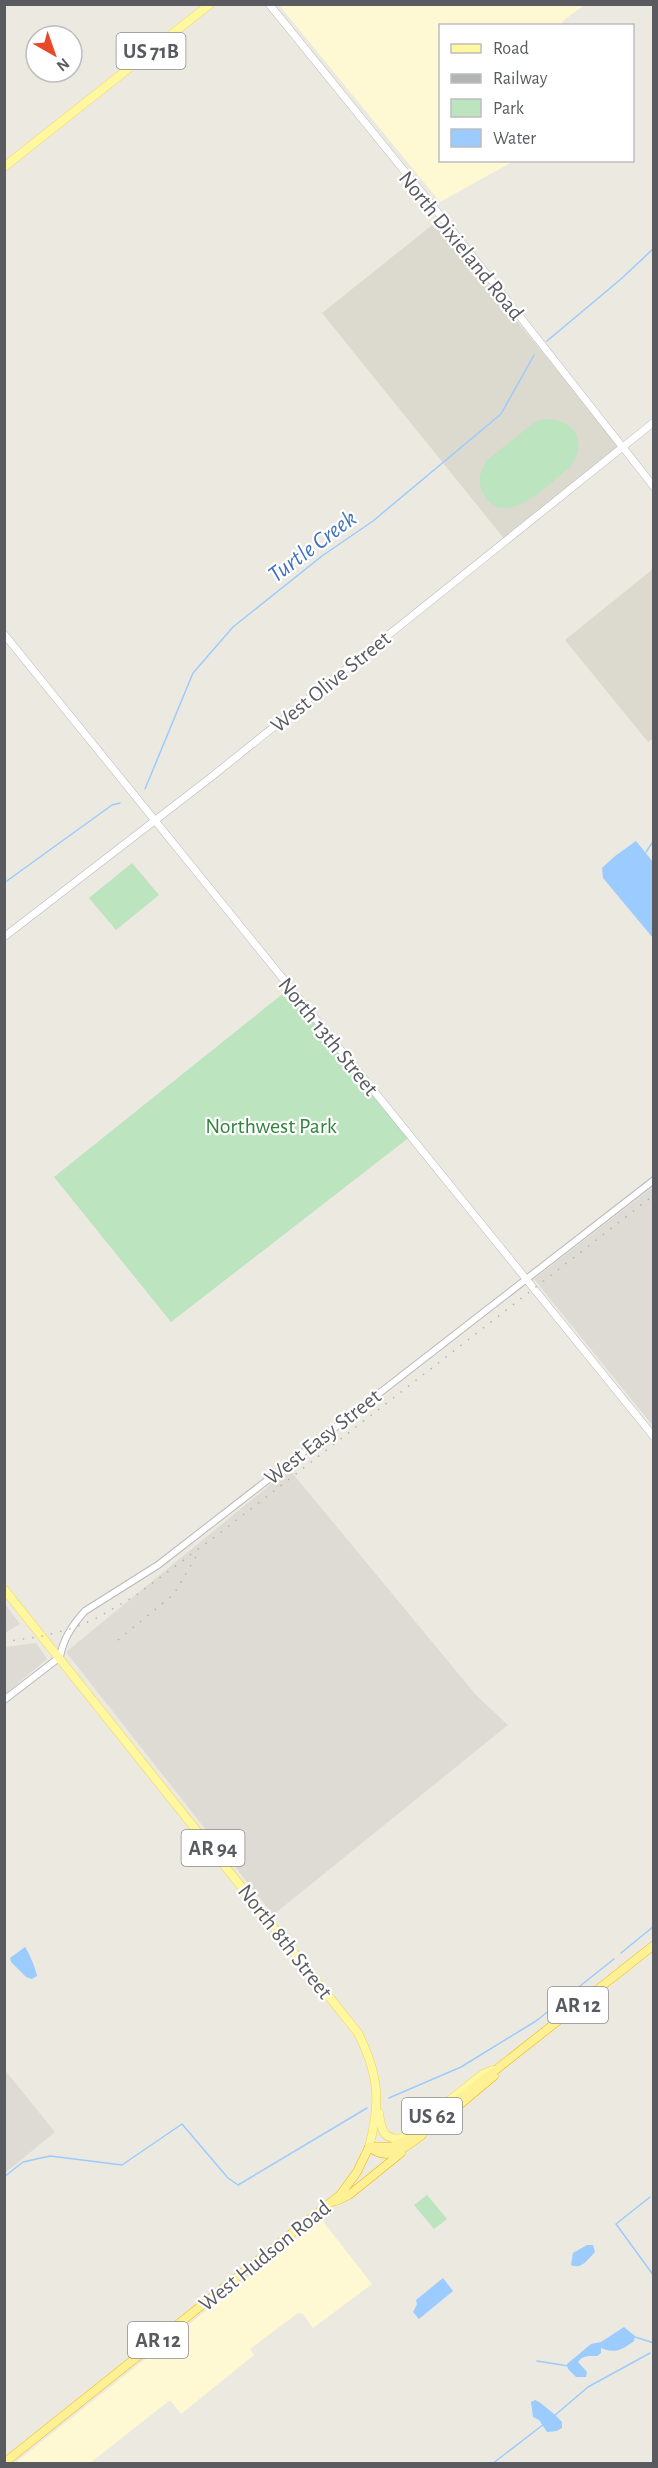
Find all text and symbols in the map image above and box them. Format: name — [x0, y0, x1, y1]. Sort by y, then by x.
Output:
north arrow — [24, 24, 84, 84]
legend — [439, 24, 634, 162]
road number: US 71B — [116, 33, 186, 69]
text: Road — [493, 40, 529, 58]
text: N — [54, 55, 72, 74]
text: Railway — [493, 70, 548, 88]
text: Park — [493, 100, 525, 118]
text: Water — [493, 130, 536, 148]
street label: North Dixieland Road — [395, 167, 528, 324]
water label: Turtle Creek — [264, 506, 361, 588]
street label: West Olive Street — [267, 627, 395, 737]
street label: North 13th Street — [274, 973, 382, 1100]
park label: Northwest Park — [205, 1115, 337, 1137]
street label: West Easy Street — [260, 1385, 385, 1489]
road number: AR 94 — [182, 1830, 244, 1866]
street label: North 8th Street — [234, 1880, 337, 2003]
road number: AR 12 — [548, 1987, 608, 2023]
road number: US 62 — [402, 2098, 462, 2134]
street label: West Hudson Road — [195, 2196, 335, 2315]
road number: AR 12 — [128, 2322, 188, 2358]

